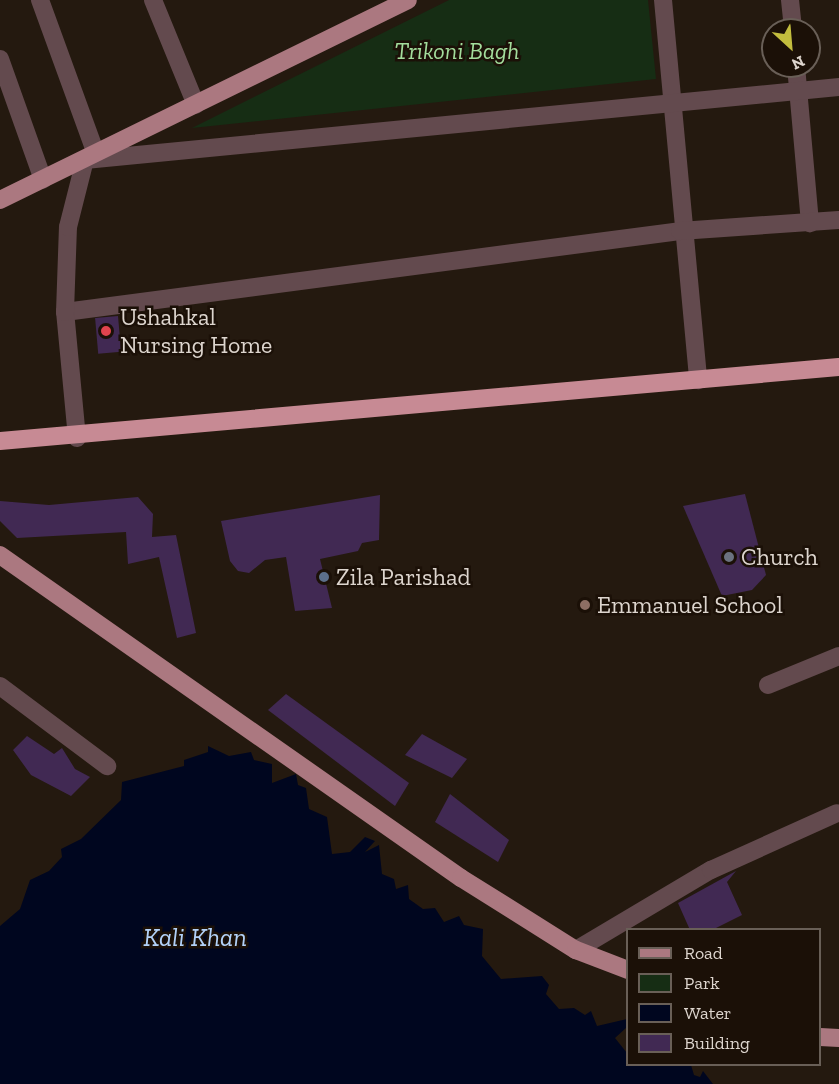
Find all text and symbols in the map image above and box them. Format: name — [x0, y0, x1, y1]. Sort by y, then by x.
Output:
north arrow — [761, 18, 821, 78]
park label: Trikoni Bagh — [395, 37, 519, 65]
text: N — [789, 52, 808, 74]
place label: Ushahkal Nursing Home — [120, 303, 272, 359]
marker: Ushahkal Nursing Home — [97, 322, 115, 340]
place label: Church — [741, 543, 818, 571]
marker: Church — [722, 550, 736, 564]
place label: Zila Parishad — [336, 563, 471, 591]
marker: Zila Parishad — [317, 570, 331, 584]
place label: Emmanuel School — [597, 591, 783, 619]
marker: Emmanuel School — [578, 598, 592, 612]
water label: Kali Khan — [143, 922, 247, 954]
legend — [626, 928, 821, 1066]
text: Road — [684, 942, 723, 964]
text: Park — [684, 972, 720, 994]
text: Water — [684, 1002, 731, 1024]
text: Building — [684, 1032, 750, 1054]

